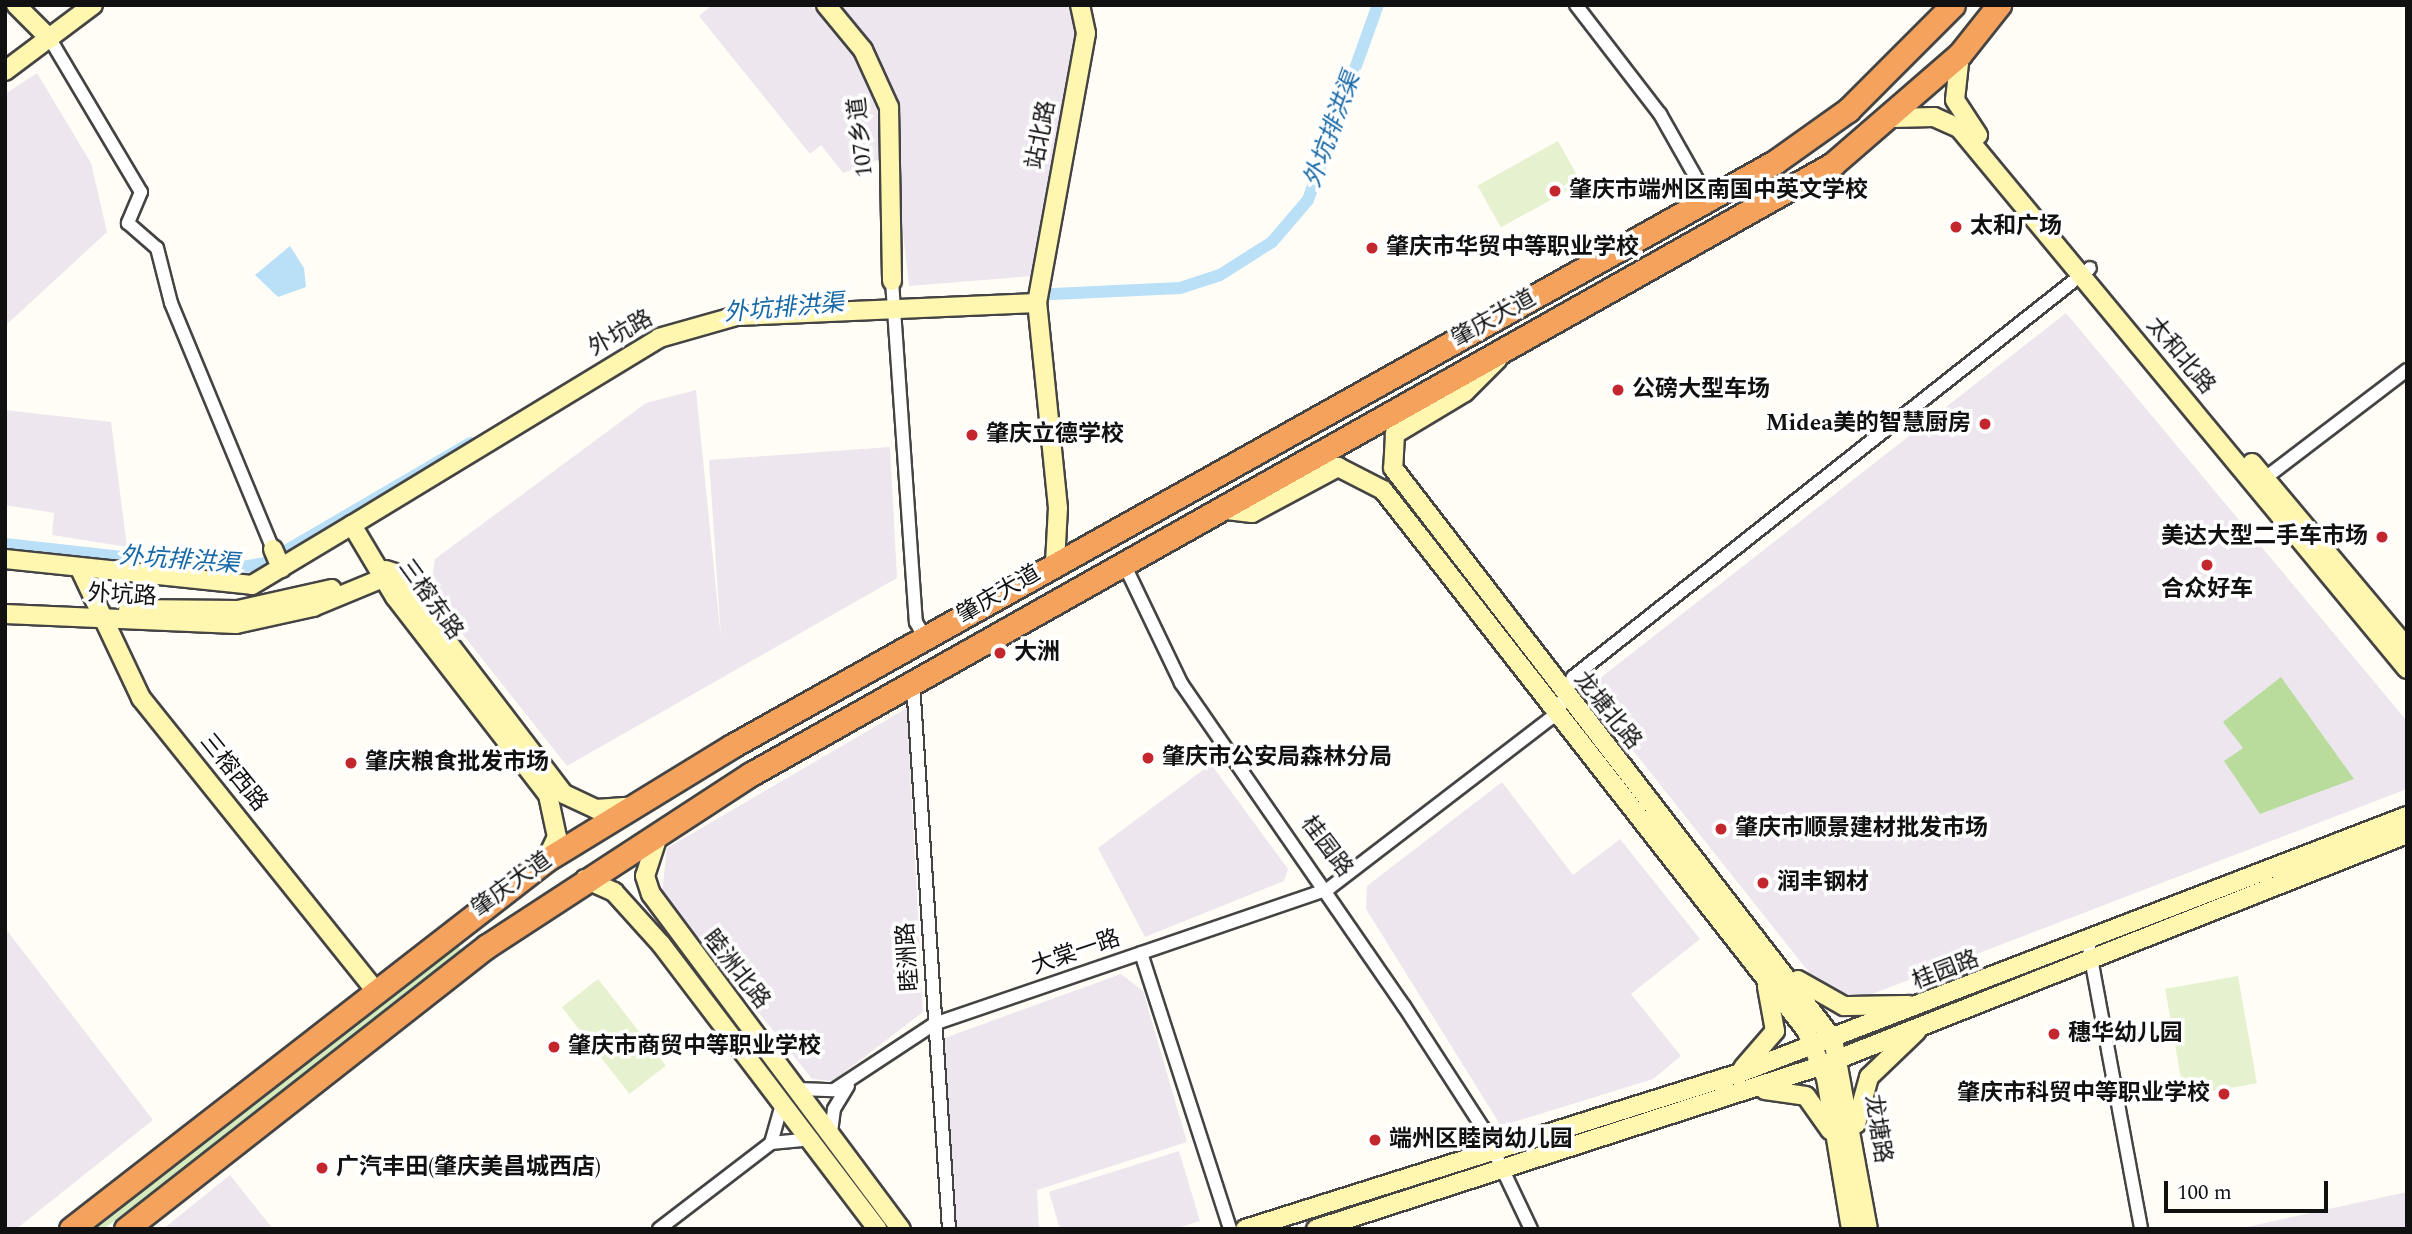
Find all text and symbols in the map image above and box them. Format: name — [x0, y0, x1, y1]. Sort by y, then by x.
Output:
water label: 外坑排洪渠 — [1299, 69, 1367, 191]
street label: 107乡道 — [844, 96, 880, 178]
street label: 站北路 — [1022, 99, 1062, 171]
place label: 肇庆市端州区南国中英文学校 — [1569, 177, 1868, 205]
marker: 肇庆市端州区南国中英文学校 — [1547, 183, 1563, 199]
place label: 太和广场 — [1970, 213, 2062, 241]
marker: 太和广场 — [1948, 219, 1964, 235]
place label: 肇庆市华贸中等职业学校 — [1386, 234, 1639, 262]
marker: 肇庆市华贸中等职业学校 — [1364, 240, 1380, 256]
street label: 肇庆大道 — [1447, 285, 1541, 353]
water label: 外坑排洪渠 — [723, 289, 845, 329]
street label: 外坑路 — [584, 305, 658, 363]
street label: 太和北路 — [2140, 312, 2220, 400]
place label: 公磅大型车场 — [1632, 376, 1770, 404]
marker: 公磅大型车场 — [1610, 382, 1626, 398]
place label: Midea美的智慧厨房 — [1766, 410, 1971, 438]
marker: Midea美的智慧厨房 — [1977, 416, 1993, 432]
place label: 肇庆立德学校 — [986, 421, 1124, 449]
marker: 肇庆立德学校 — [964, 427, 980, 443]
place label: 美达大型二手车市场 — [2161, 523, 2368, 551]
marker: 美达大型二手车市场 — [2374, 529, 2390, 545]
water label: 外坑排洪渠 — [118, 542, 240, 580]
street label: 三榕东路 — [392, 555, 468, 645]
marker: 合众好车 — [2199, 557, 2215, 573]
street label: 肇庆大道 — [952, 560, 1046, 630]
place label: 合众好车 — [2161, 576, 2253, 604]
street label: 外坑路 — [87, 580, 157, 612]
place label: 大洲 — [1014, 639, 1060, 667]
marker: 大洲 — [992, 645, 1008, 661]
street label: 龙塘北路 — [1567, 667, 1647, 755]
street label: 三榕西路 — [193, 729, 273, 817]
place label: 肇庆市公安局森林分局 — [1162, 744, 1392, 772]
place label: 肇庆粮食批发市场 — [365, 749, 549, 777]
marker: 肇庆市公安局森林分局 — [1140, 750, 1156, 766]
marker: 肇庆粮食批发市场 — [343, 755, 359, 771]
street label: 桂园路 — [1294, 811, 1358, 883]
place label: 肇庆市顺景建材批发市场 — [1735, 815, 1988, 843]
marker: 肇庆市顺景建材批发市场 — [1713, 821, 1729, 837]
street label: 肇庆大道 — [467, 847, 557, 923]
place label: 润丰钢材 — [1777, 869, 1869, 897]
marker: 润丰钢材 — [1755, 875, 1771, 891]
street label: 睦洲路 — [893, 922, 925, 992]
street label: 睦洲北路 — [697, 925, 775, 1015]
street label: 大棠一路 — [1028, 925, 1124, 981]
street label: 桂园路 — [1909, 946, 1983, 996]
place label: 穗华幼儿园 — [2068, 1020, 2183, 1048]
marker: 穗华幼儿园 — [2046, 1026, 2062, 1042]
place label: 肇庆市商贸中等职业学校 — [568, 1033, 821, 1061]
marker: 肇庆市商贸中等职业学校 — [546, 1039, 562, 1055]
place label: 肇庆市科贸中等职业学校 — [1957, 1080, 2210, 1108]
marker: 肇庆市科贸中等职业学校 — [2216, 1086, 2232, 1102]
street label: 龙塘路 — [1858, 1093, 1896, 1165]
place label: 端州区睦岗幼儿园 — [1389, 1126, 1573, 1154]
marker: 端州区睦岗幼儿园 — [1367, 1132, 1383, 1148]
place label: 广汽丰田(肇庆美昌城西店) — [336, 1154, 601, 1182]
marker: 广汽丰田(肇庆美昌城西店) — [314, 1160, 330, 1176]
scale bar — [2167, 1168, 2332, 1212]
text: 100 m — [2177, 1177, 2232, 1209]

